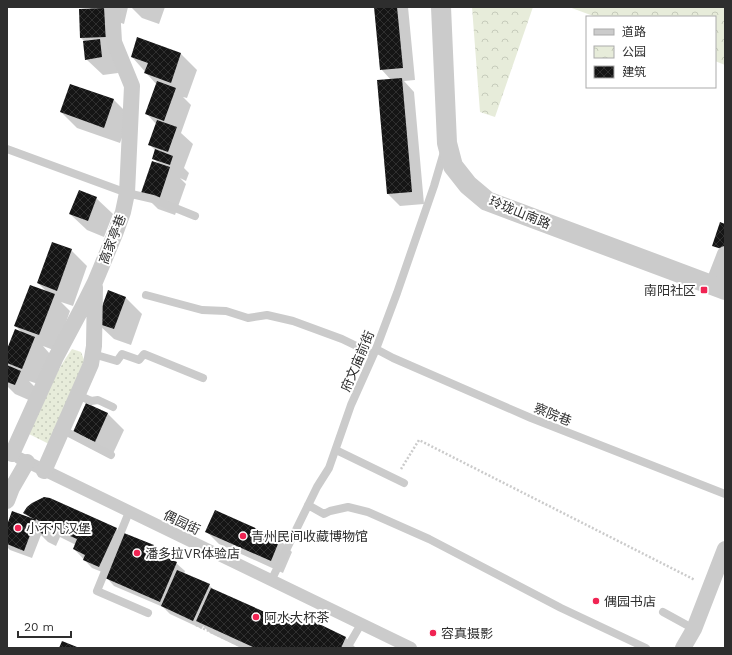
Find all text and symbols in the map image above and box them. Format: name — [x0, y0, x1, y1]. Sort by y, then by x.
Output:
legend — [586, 16, 716, 88]
text: 道路 — [622, 25, 646, 39]
text: 公园 — [622, 45, 646, 59]
text: 建筑 — [622, 65, 646, 79]
street label: 玲珑山南路 — [487, 193, 553, 232]
street label: 高家亭巷 — [96, 212, 129, 266]
place label: 南阳社区 — [644, 283, 696, 298]
marker: 南阳社区 — [699, 285, 709, 295]
street label: 府文庙前街 — [338, 328, 377, 394]
street label: 察院巷 — [532, 400, 574, 429]
street label: 偶园街 — [161, 507, 203, 538]
place label: 小不凡汉堡 — [26, 521, 91, 536]
marker: 小不凡汉堡 — [13, 523, 23, 533]
place label: 青州民间收藏博物馆 — [251, 529, 368, 544]
marker: 青州民间收藏博物馆 — [238, 531, 248, 541]
place label: 潘多拉VR体验店 — [145, 546, 240, 561]
marker: 潘多拉VR体验店 — [132, 548, 142, 558]
place label: 偶园书店 — [604, 594, 656, 609]
marker: 偶园书店 — [591, 596, 601, 606]
place label: 阿水大杯茶 — [264, 610, 330, 625]
marker: 阿水大杯茶 — [251, 612, 261, 622]
scale bar — [18, 613, 71, 639]
text: 20 m — [24, 620, 54, 634]
place label: 容真摄影 — [441, 626, 493, 641]
marker: 容真摄影 — [428, 628, 438, 638]

